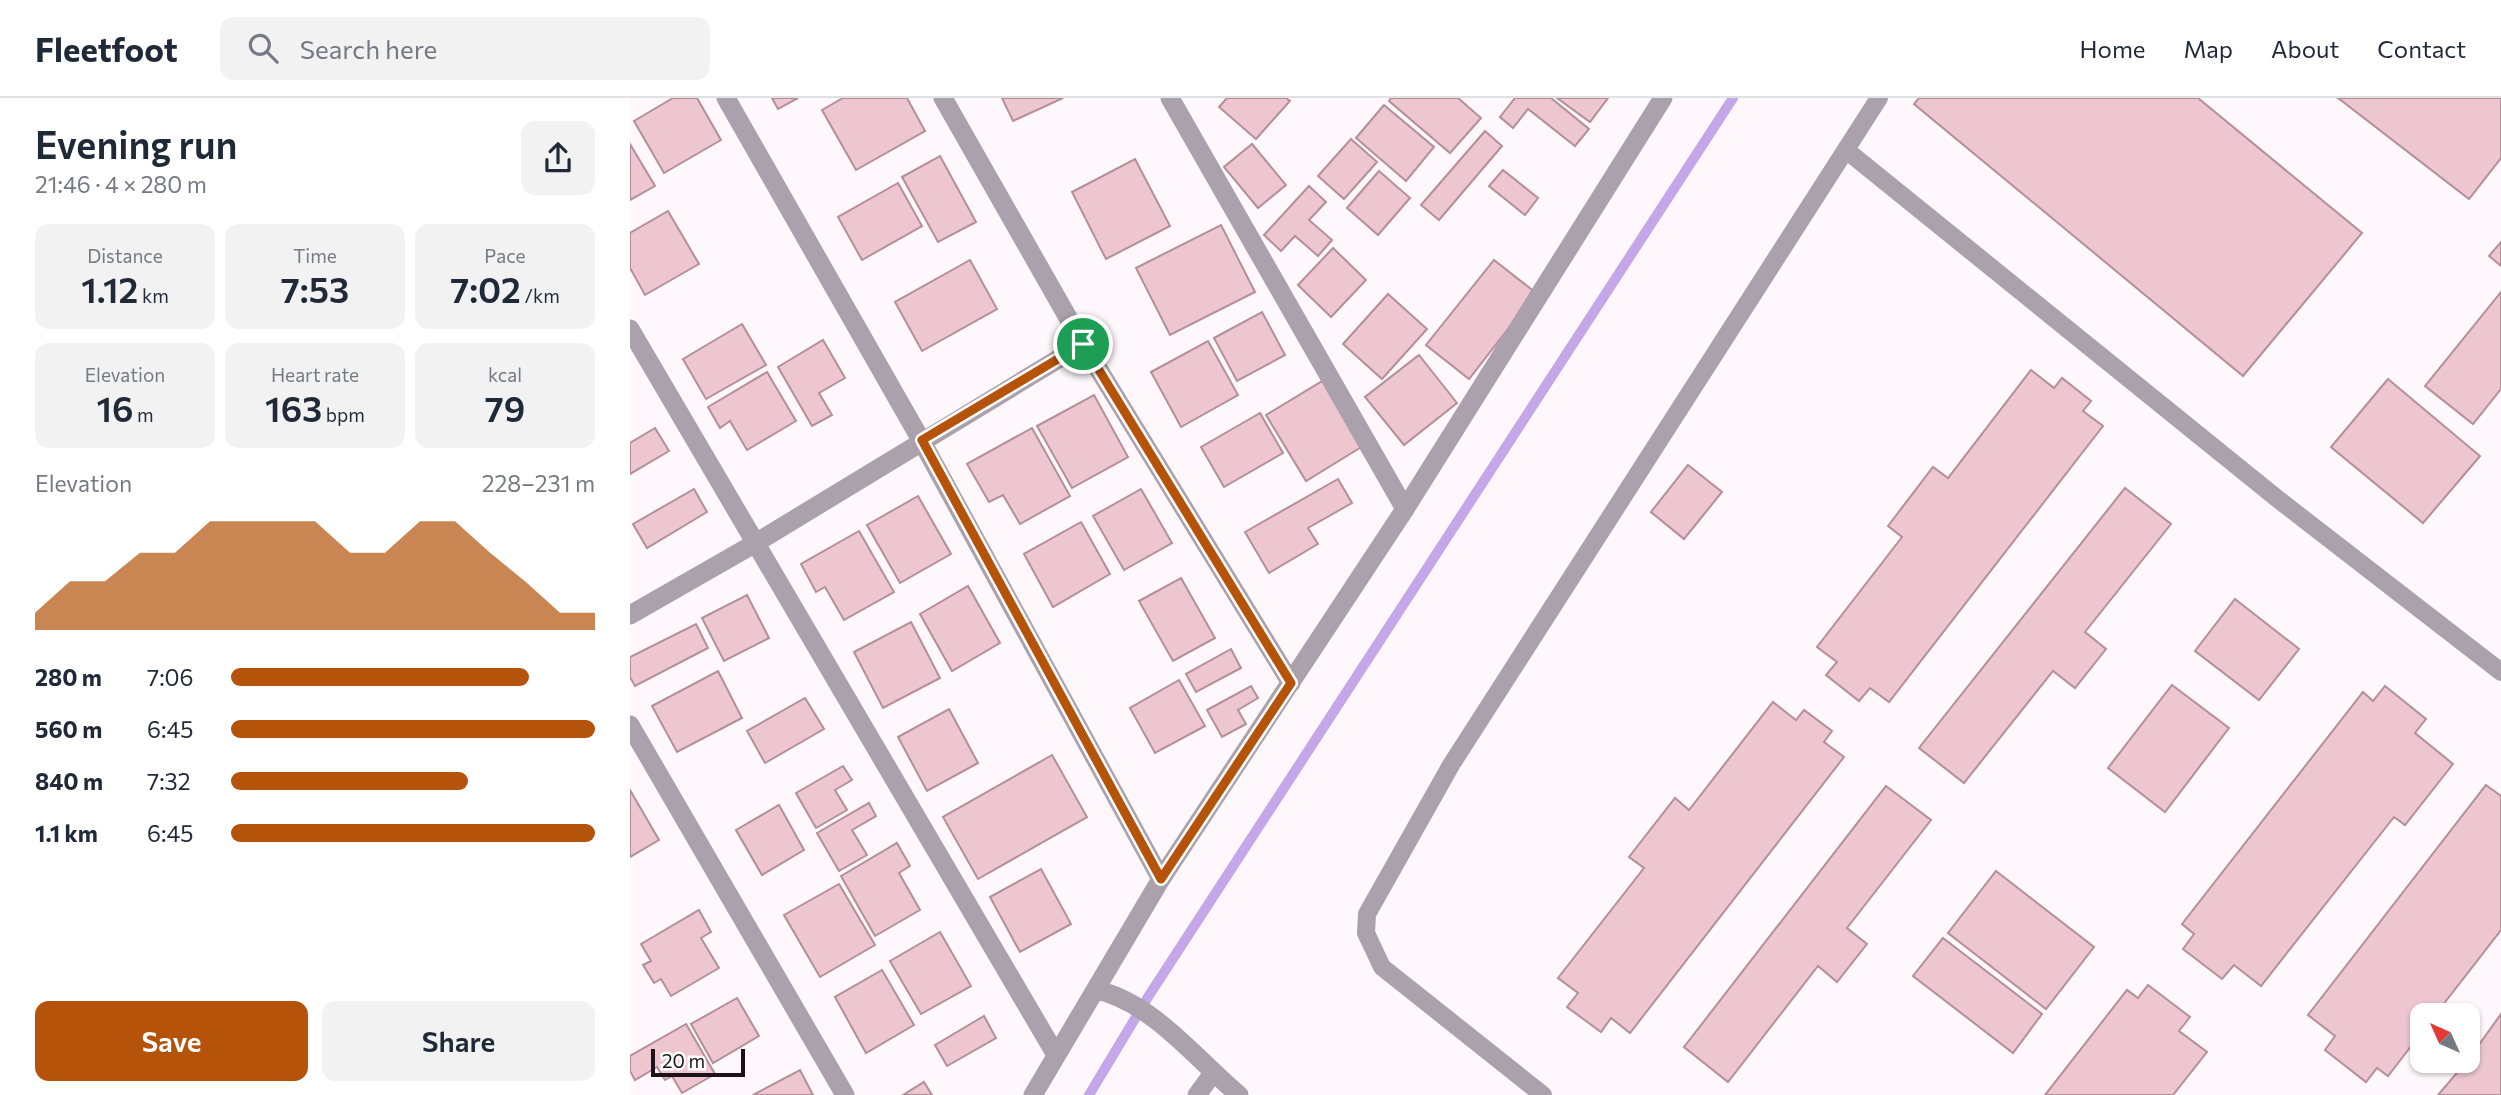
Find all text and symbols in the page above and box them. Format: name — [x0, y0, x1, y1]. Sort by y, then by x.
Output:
search box — [220, 17, 710, 80]
text: Fleetfoot — [35, 28, 178, 69]
icon: search — [244, 29, 282, 67]
text: Search here — [300, 33, 437, 64]
text: Home — [2080, 34, 2146, 63]
text: Map — [2184, 34, 2233, 63]
text: About — [2271, 34, 2339, 63]
text: Contact — [2377, 34, 2466, 63]
text: Evening run — [35, 120, 238, 167]
button: share — [521, 121, 595, 195]
text: 21:46 · 4 × 280 m — [35, 170, 207, 198]
text: Distance — [87, 244, 163, 267]
text: Time — [293, 244, 337, 267]
text: Pace — [484, 244, 526, 267]
text: 1.12 — [81, 267, 138, 310]
text: 7:53 — [281, 267, 349, 310]
text: 7:02 — [450, 267, 521, 310]
text: km — [138, 284, 169, 307]
text: /km — [521, 284, 560, 307]
pin — [1053, 314, 1113, 374]
icon: arrive — [1064, 325, 1102, 363]
text: Elevation — [85, 363, 165, 386]
text: Heart rate — [271, 363, 359, 386]
text: kcal — [488, 363, 522, 386]
text: 16 — [96, 386, 133, 429]
text: 163 — [265, 386, 322, 429]
text: 79 — [485, 386, 525, 429]
text: m — [133, 403, 154, 426]
text: bpm — [322, 403, 365, 426]
text: Elevation — [35, 469, 132, 497]
text: 228–231 m — [482, 469, 595, 497]
text: 280 m — [35, 663, 102, 691]
text: 7:06 — [147, 663, 194, 691]
text: 560 m — [35, 715, 102, 743]
text: 6:45 — [147, 715, 193, 743]
text: 840 m — [35, 767, 103, 795]
text: 7:32 — [147, 767, 190, 795]
text: 1.1 km — [35, 819, 98, 847]
text: 6:45 — [147, 819, 193, 847]
button: Save — [35, 1001, 308, 1081]
button: Share — [322, 1001, 595, 1081]
north arrow — [2410, 1003, 2480, 1073]
map controls — [2410, 1003, 2480, 1073]
scale bar — [651, 1046, 746, 1078]
text: 20 m — [662, 1049, 705, 1072]

